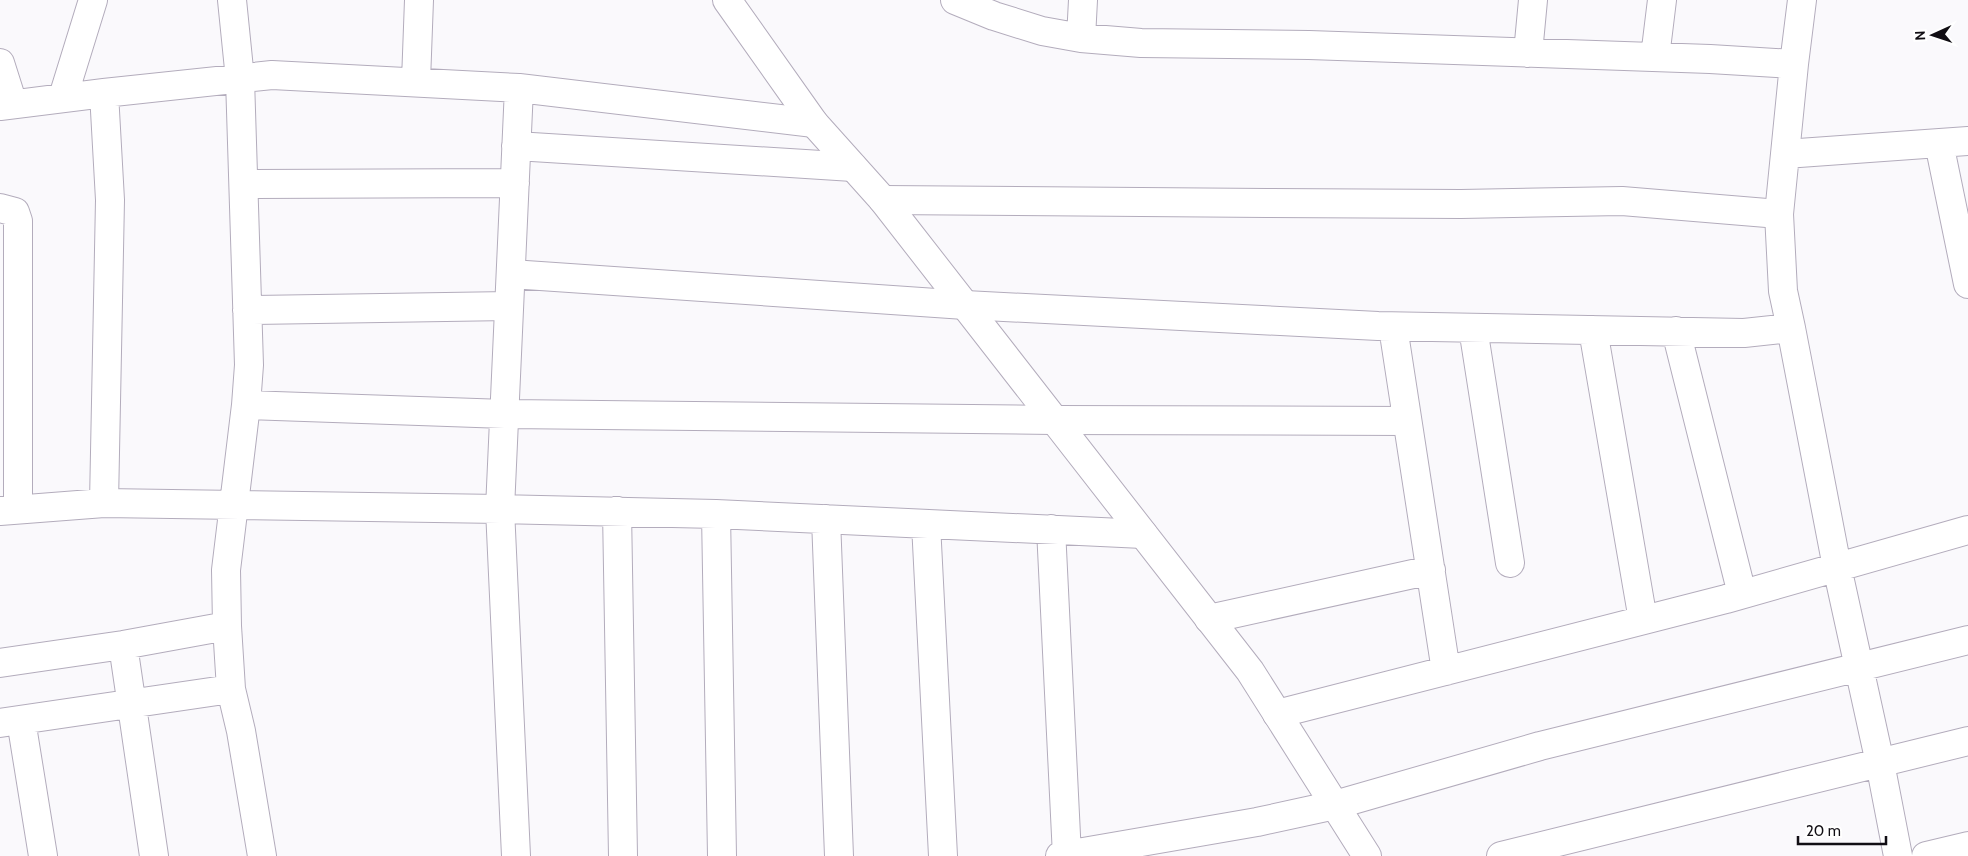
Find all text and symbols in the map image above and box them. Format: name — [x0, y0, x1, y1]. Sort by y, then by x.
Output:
north arrow — [1908, 10, 1958, 60]
text: N — [1911, 30, 1929, 41]
scale bar — [1798, 814, 1886, 846]
text: 20 m — [1806, 822, 1841, 840]

